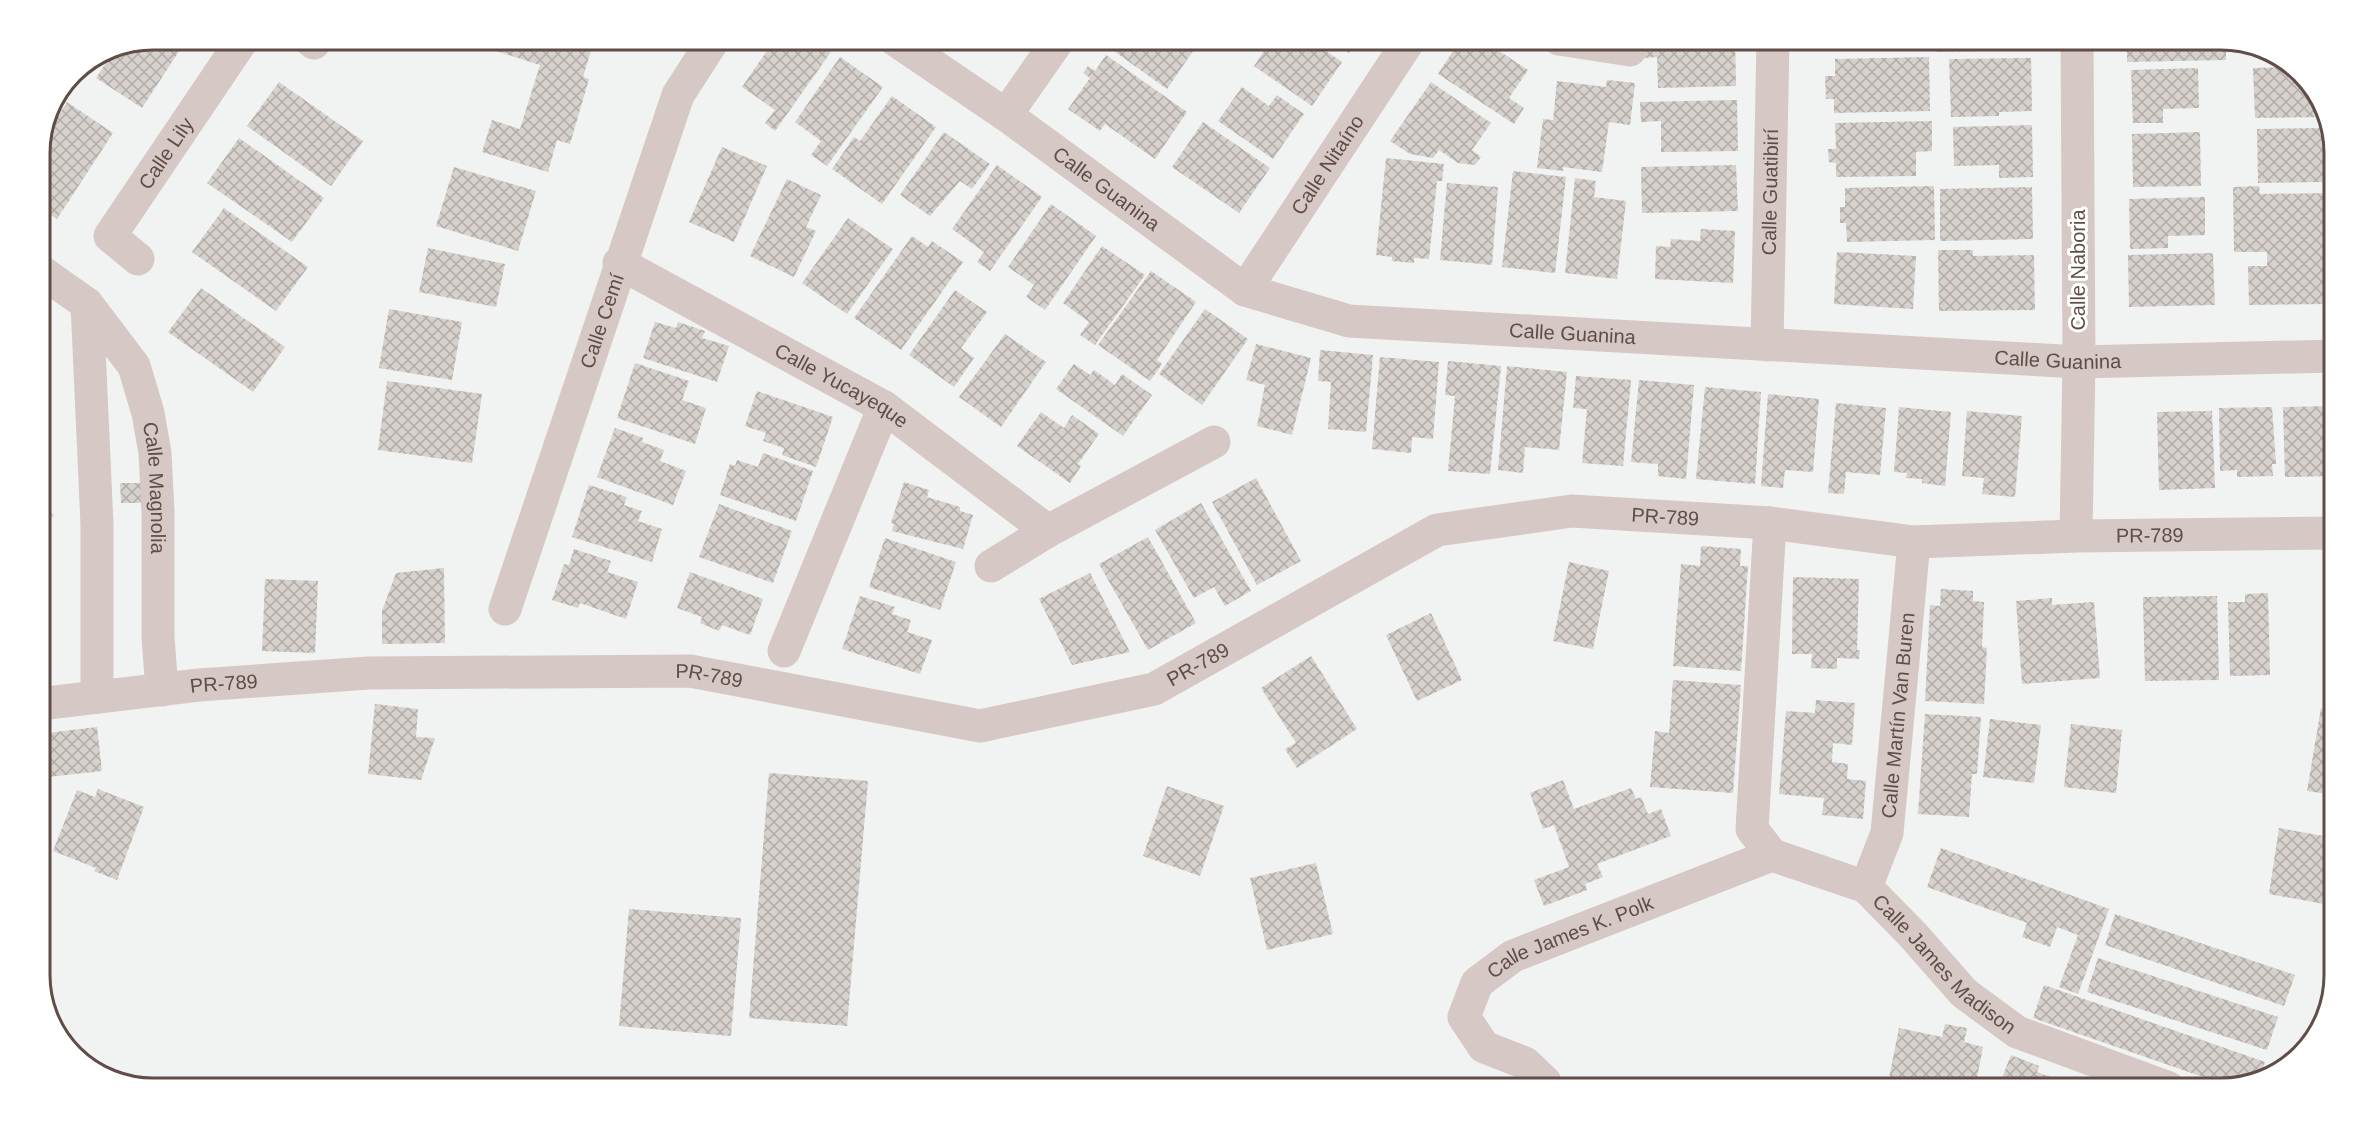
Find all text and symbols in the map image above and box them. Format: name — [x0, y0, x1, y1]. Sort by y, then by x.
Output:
street label: Calle Nitaíno — [1287, 111, 1368, 219]
street label: Calle Lily — [134, 114, 198, 193]
street label: Calle Guatibirí — [1758, 128, 1782, 256]
street label: Calle Guanina — [1049, 142, 1165, 235]
street label: Calle Naboria — [2067, 209, 2089, 331]
street label: Calle Cemí — [576, 270, 628, 371]
street label: Calle Guanina — [1509, 319, 1637, 348]
street label: Calle Yucayeque — [771, 339, 912, 432]
street label: Calle Guanina — [1994, 346, 2122, 373]
street label: Calle Magnolia — [139, 420, 169, 555]
street label: PR-789 — [1631, 504, 1700, 530]
street label: PR-789 — [2116, 524, 2184, 547]
street label: Calle Martín Van Buren — [1877, 612, 1918, 819]
street label: PR-789 — [1163, 638, 1233, 691]
street label: PR-789 — [675, 660, 744, 692]
street label: PR-789 — [189, 670, 258, 697]
street label: Calle James Madison — [1868, 890, 2020, 1038]
street label: Calle James K. Polk — [1483, 891, 1657, 983]

